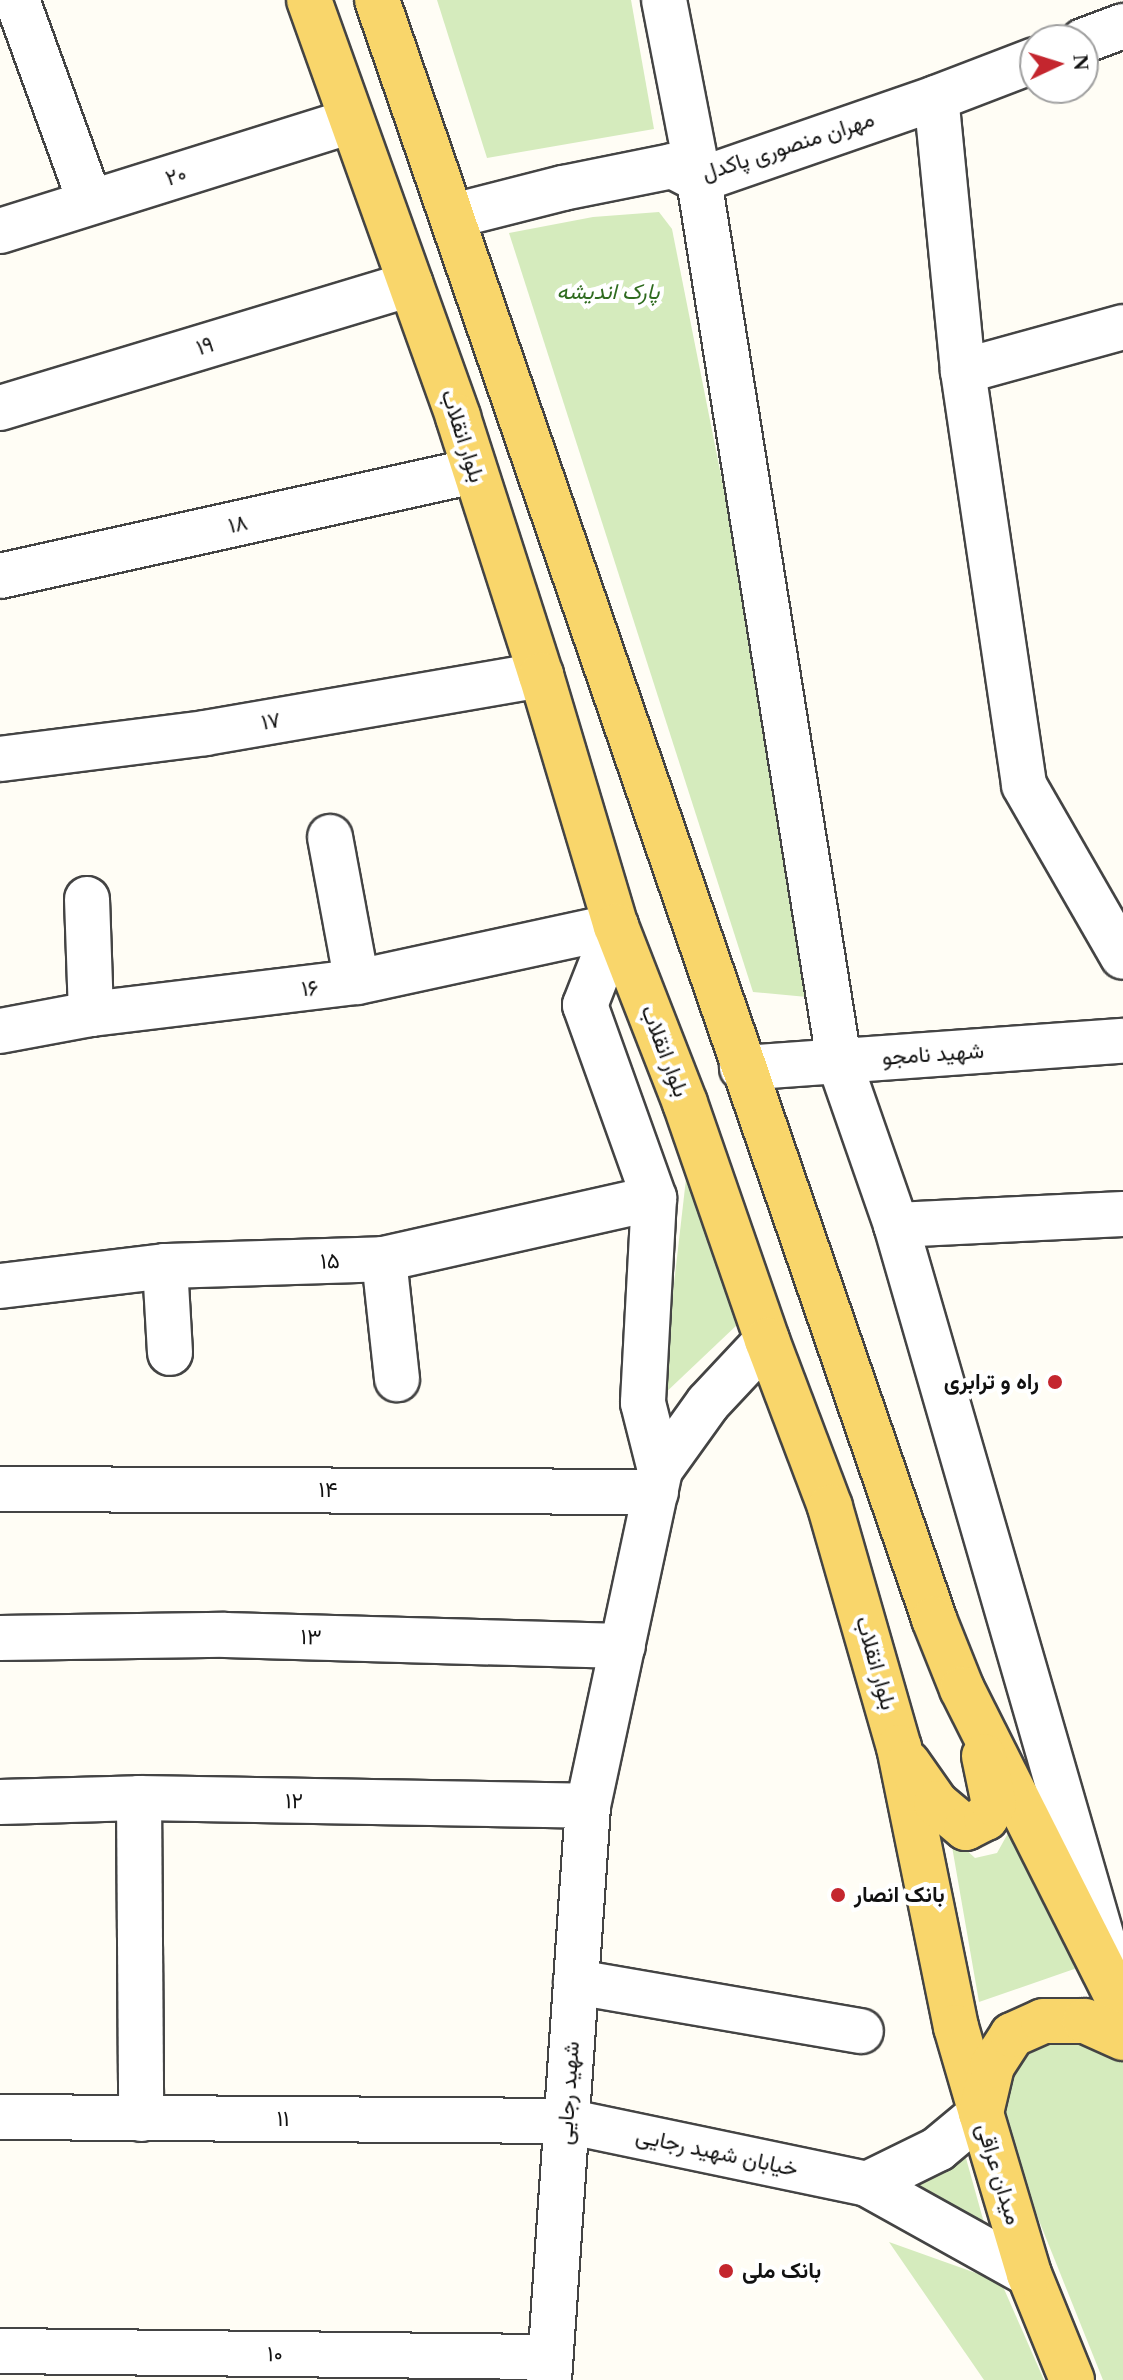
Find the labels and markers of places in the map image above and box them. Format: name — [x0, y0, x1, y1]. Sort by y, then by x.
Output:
place label: راه و ترابری — [944, 1369, 1039, 1395]
marker: راه و ترابری — [1046, 1373, 1064, 1391]
place label: بانک انصار — [854, 1882, 945, 1908]
marker: بانک انصار — [829, 1886, 847, 1904]
place label: بانک ملی — [742, 2258, 821, 2284]
marker: بانک ملی — [717, 2262, 735, 2280]

